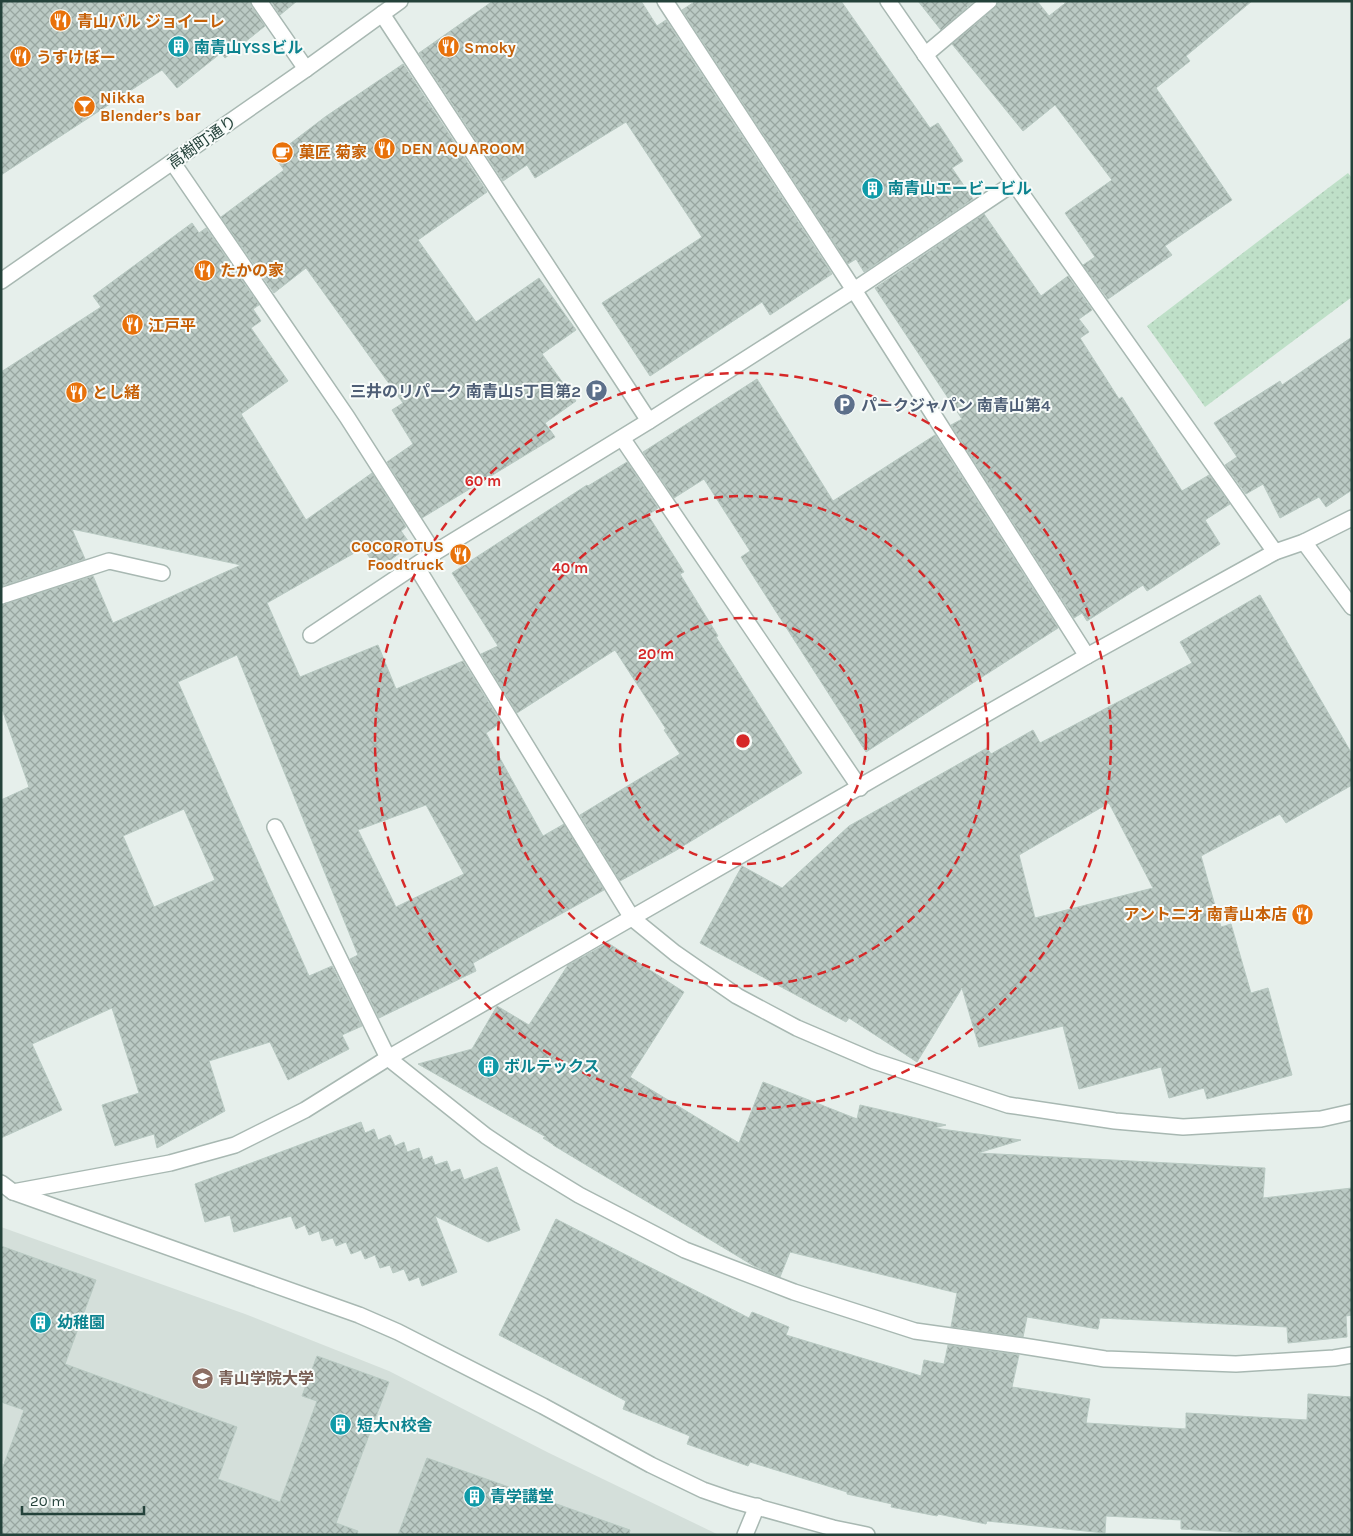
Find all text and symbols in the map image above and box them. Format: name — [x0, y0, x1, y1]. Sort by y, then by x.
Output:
restaurant icon: 青山バル ジョイーレ — [49, 9, 73, 33]
place label: 青山バル ジョイーレ — [77, 12, 225, 31]
building icon: 南青山YSSビル — [166, 35, 190, 59]
restaurant icon: Smoky — [436, 35, 460, 59]
place label: 南青山YSSビル — [194, 38, 303, 57]
place label: Smoky — [464, 38, 516, 57]
restaurant icon: うすけぼー — [8, 45, 32, 69]
place label: うすけぼー — [36, 48, 116, 67]
place label: Nikka Blender’s bar — [100, 88, 201, 125]
bar icon: Nikka Blender’s bar — [72, 94, 96, 118]
street label: 高樹町通り — [164, 111, 240, 173]
restaurant icon: DEN AQUAROOM — [373, 136, 397, 160]
place label: DEN AQUAROOM — [401, 139, 525, 158]
cafe icon: 菓匠 菊家 — [271, 140, 295, 164]
place label: 菓匠 菊家 — [299, 143, 367, 162]
building icon: 南青山エービービル — [860, 176, 884, 200]
place label: 南青山エービービル — [888, 179, 1032, 198]
restaurant icon: たかの家 — [192, 258, 216, 282]
place label: たかの家 — [220, 261, 284, 280]
restaurant icon: 江戸平 — [120, 313, 144, 337]
place label: 江戸平 — [148, 316, 196, 335]
parking icon: 三井のリパーク 南青山5丁目第2 — [585, 379, 609, 403]
restaurant icon: とし緒 — [64, 380, 88, 404]
place label: 三井のリパーク 南青山5丁目第2 — [350, 382, 581, 401]
place label: とし緒 — [92, 383, 140, 402]
parking icon: パークジャパン 南青山第4 — [833, 393, 857, 417]
place label: パークジャパン 南青山第4 — [861, 396, 1051, 415]
text: 60 m — [465, 472, 501, 490]
place label: COCOROTUS Foodtruck — [351, 537, 445, 574]
restaurant icon: COCOROTUS Foodtruck — [448, 543, 472, 567]
text: 40 m — [552, 559, 588, 577]
text: 20 m — [638, 645, 674, 663]
centre of rings — [734, 732, 752, 750]
restaurant icon: アントニオ 南青山本店 — [1291, 902, 1315, 926]
place label: アントニオ 南青山本店 — [1124, 905, 1287, 924]
building icon: ボルテックス — [476, 1054, 500, 1078]
place label: ボルテックス — [504, 1057, 600, 1076]
building icon: 幼稚園 — [29, 1310, 53, 1334]
place label: 幼稚園 — [57, 1313, 105, 1332]
school or university icon: 青山学院大学 — [190, 1366, 214, 1390]
place label: 青山学院大学 — [218, 1369, 314, 1388]
building icon: 短大N校舎 — [329, 1413, 353, 1437]
place label: 短大N校舎 — [357, 1416, 432, 1435]
scale bar — [22, 1484, 145, 1516]
building icon: 青学講堂 — [462, 1484, 486, 1508]
place label: 青学講堂 — [490, 1487, 554, 1506]
text: 20 m — [30, 1492, 65, 1510]

